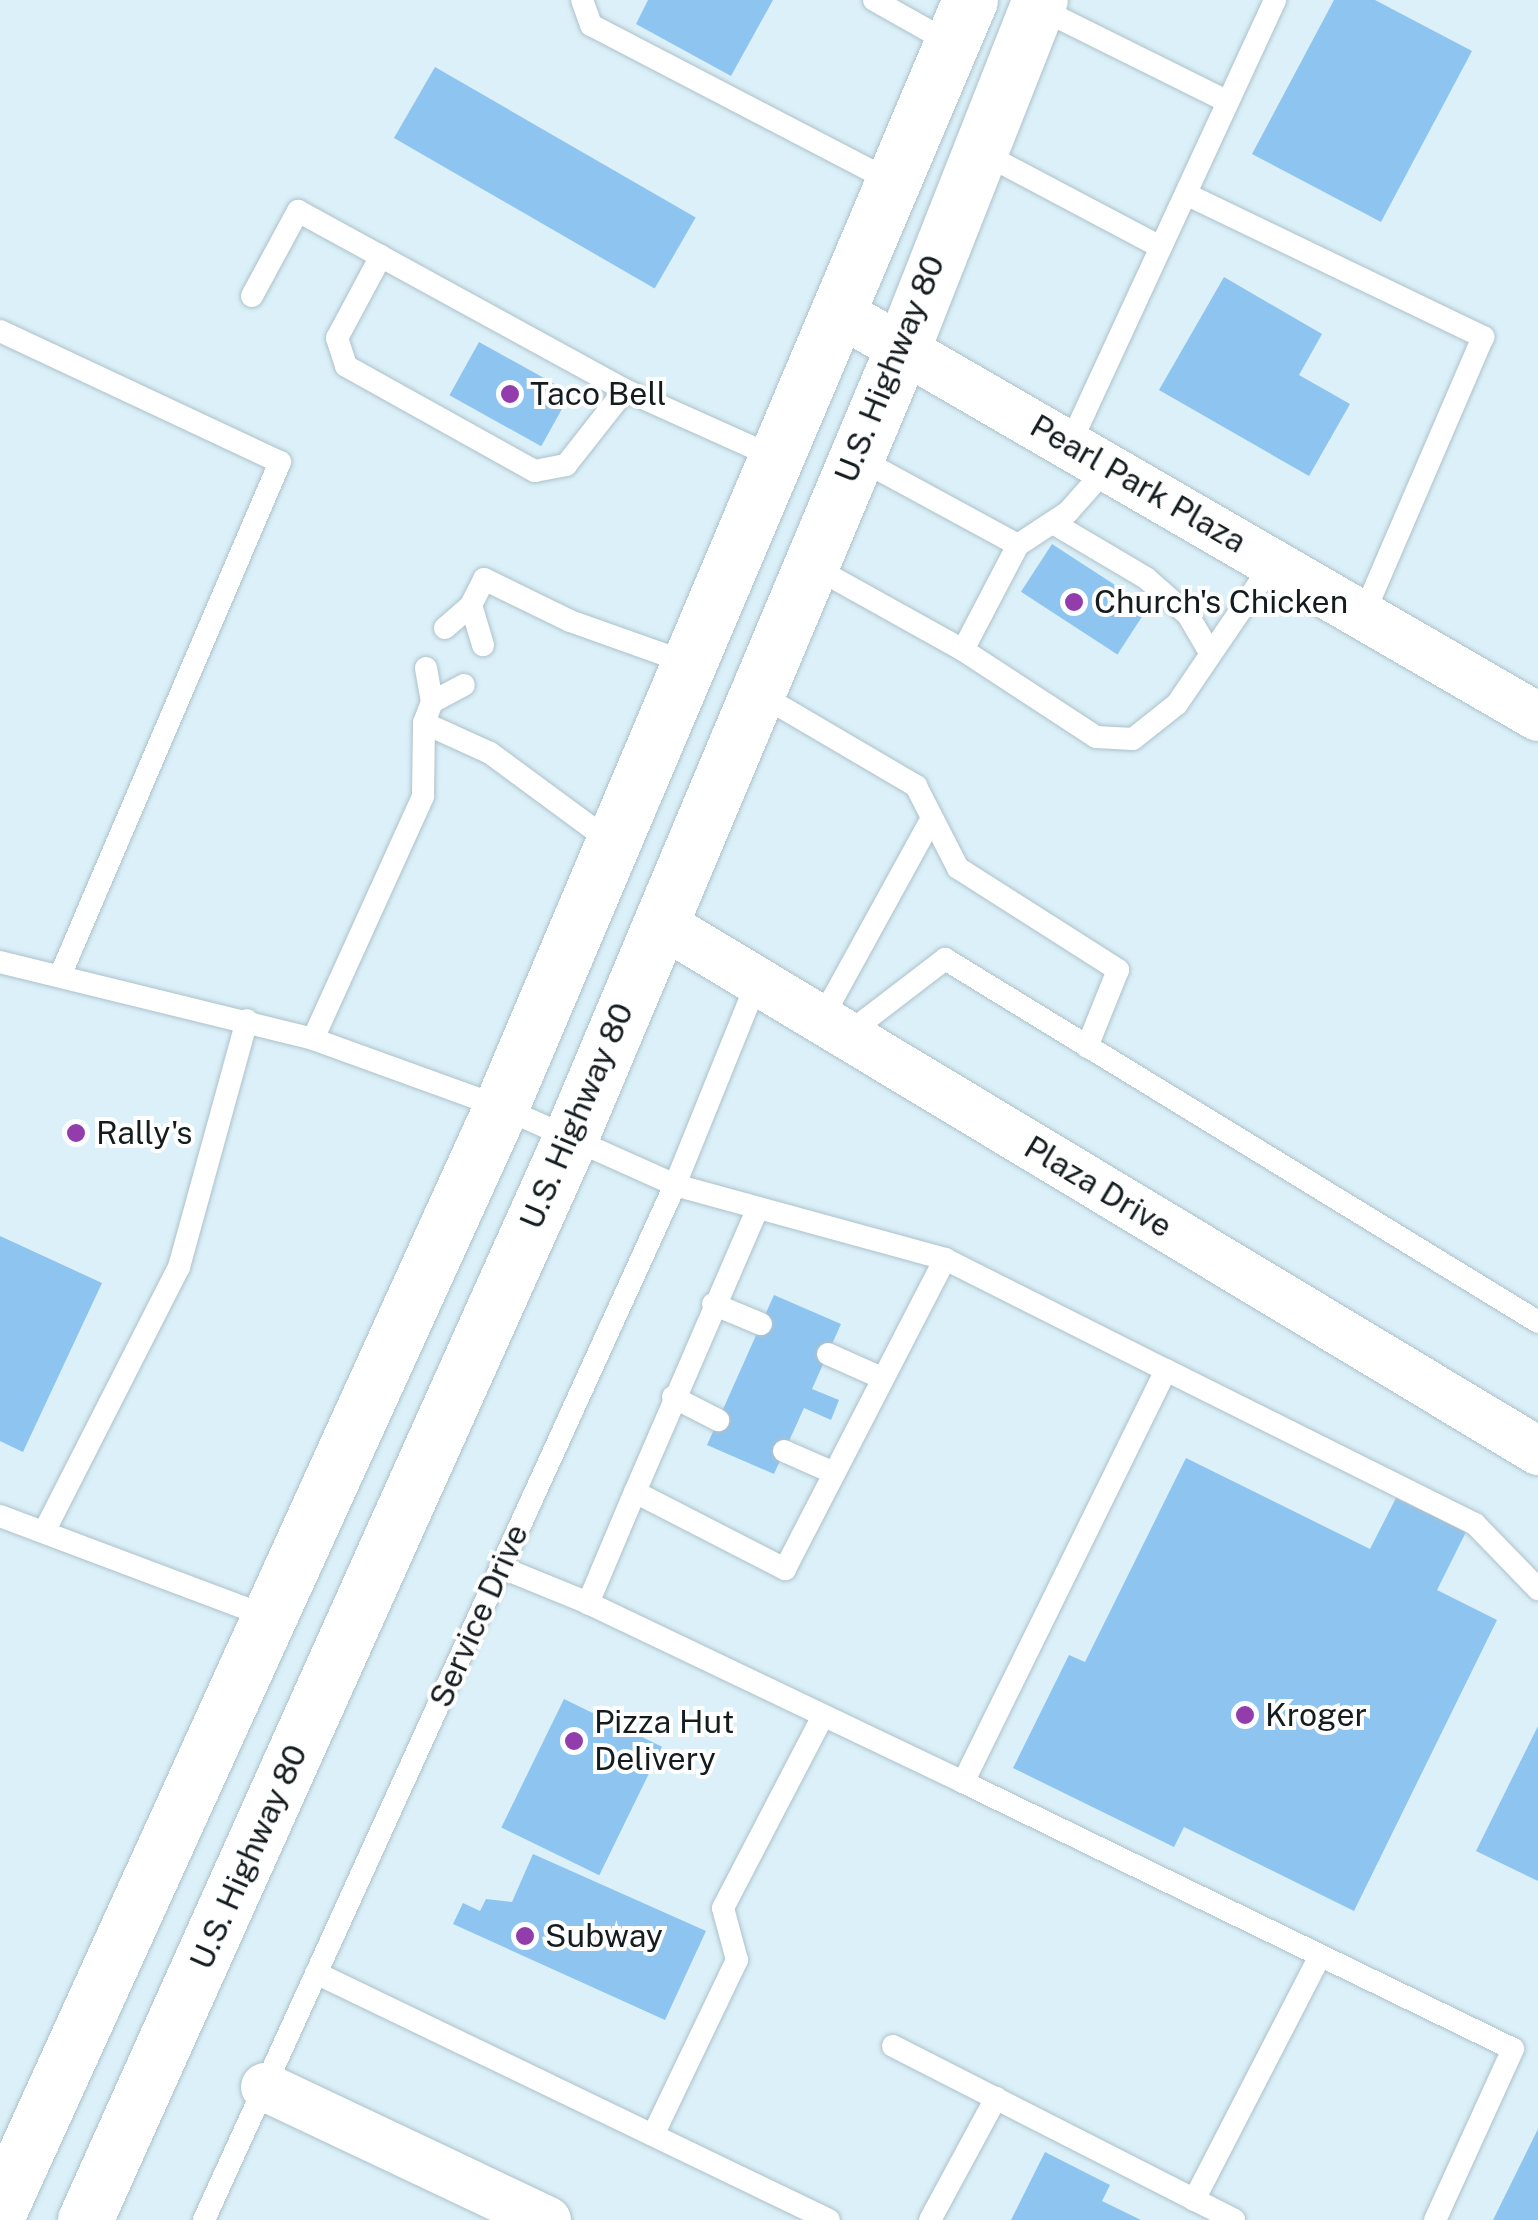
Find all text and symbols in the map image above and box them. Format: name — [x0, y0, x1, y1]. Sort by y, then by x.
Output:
street label: U.S. Highway 80 — [827, 250, 953, 488]
place label: Taco Bell — [530, 375, 667, 413]
marker: Taco Bell — [499, 383, 521, 405]
street label: Pearl Park Plaza — [1023, 407, 1253, 561]
place label: Church's Chicken — [1094, 583, 1348, 621]
marker: Church's Chicken — [1063, 591, 1085, 613]
street label: U.S. Highway 80 — [512, 997, 642, 1235]
place label: Rally's — [96, 1114, 192, 1152]
marker: Rally's — [65, 1122, 87, 1144]
street label: Plaza Drive — [1017, 1128, 1179, 1246]
street label: Service Drive — [422, 1519, 536, 1713]
place label: Kroger — [1265, 1696, 1367, 1734]
place label: Pizza Hut Delivery — [594, 1704, 735, 1779]
marker: Kroger — [1234, 1704, 1256, 1726]
marker: Pizza Hut Delivery — [563, 1730, 585, 1752]
street label: U.S. Highway 80 — [182, 1739, 316, 1975]
place label: Subway — [545, 1917, 663, 1955]
marker: Subway — [514, 1925, 536, 1947]

